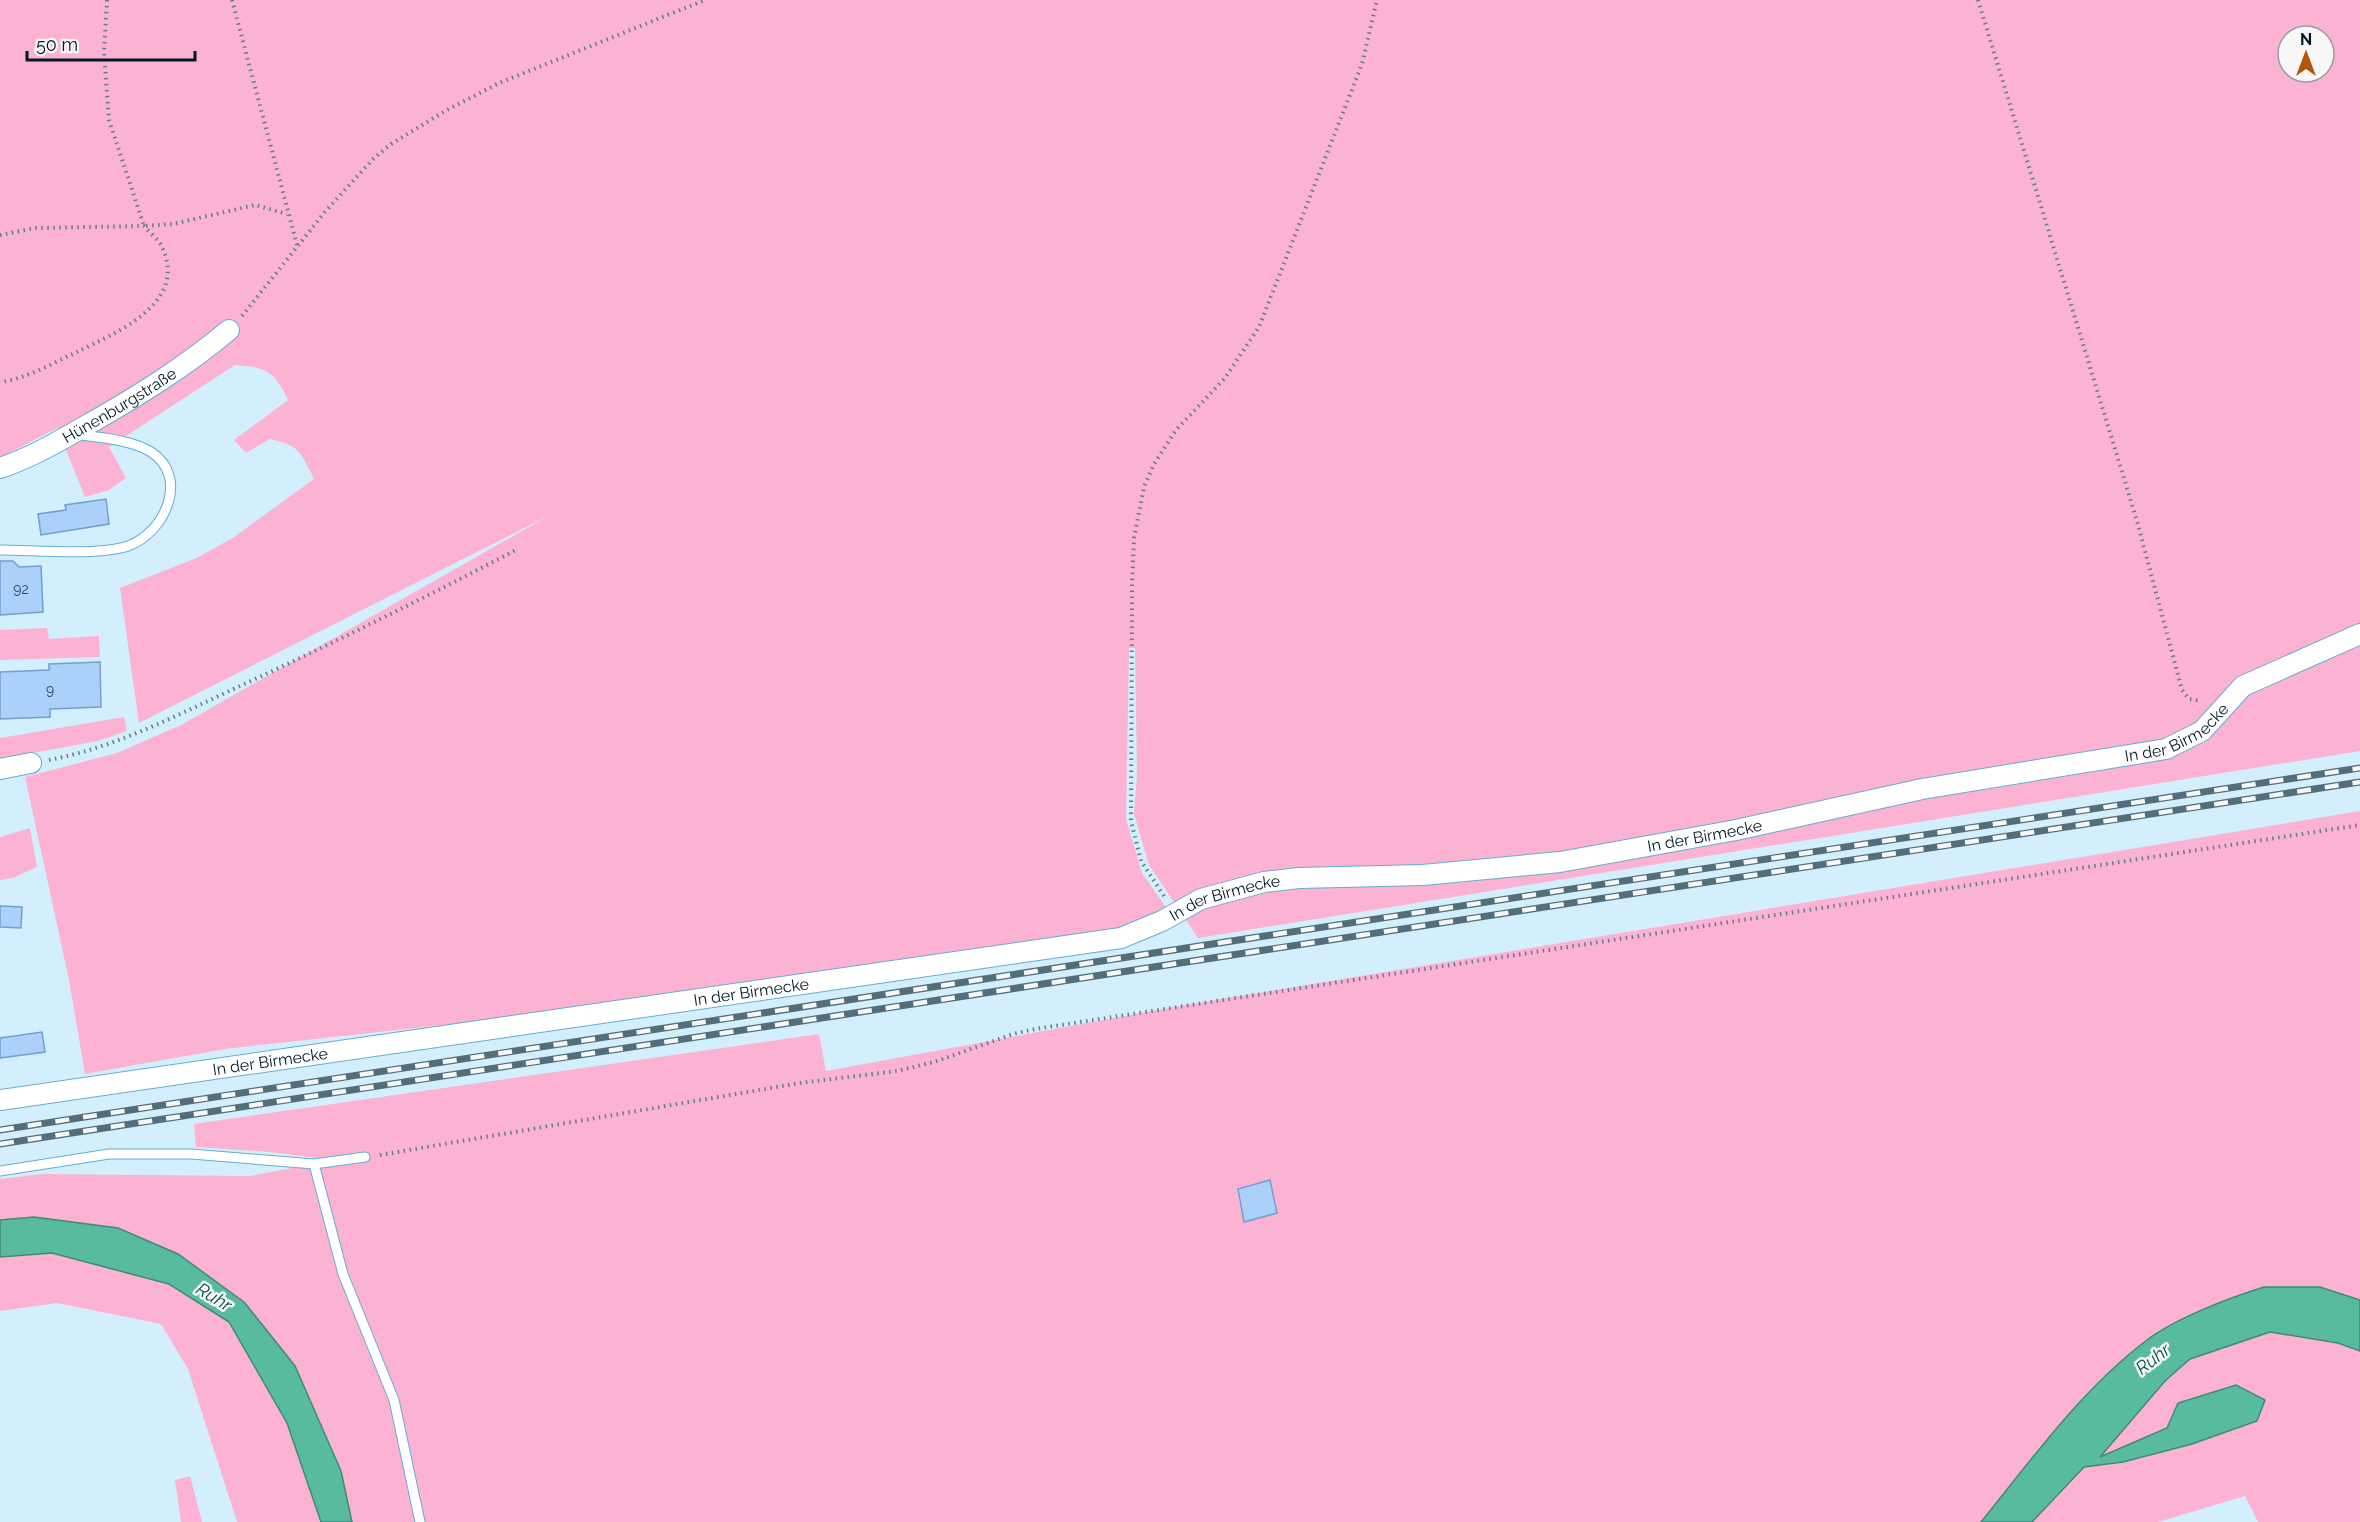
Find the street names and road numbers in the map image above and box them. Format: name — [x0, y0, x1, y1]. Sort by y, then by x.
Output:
street label: Hünenburgstraße — [59, 364, 180, 447]
street label: In der Birmecke — [2123, 700, 2233, 766]
street label: In der Birmecke — [1646, 816, 1764, 856]
street label: In der Birmecke — [1166, 871, 1281, 925]
street label: In der Birmecke — [692, 974, 810, 1010]
street label: In der Birmecke — [211, 1044, 329, 1079]

